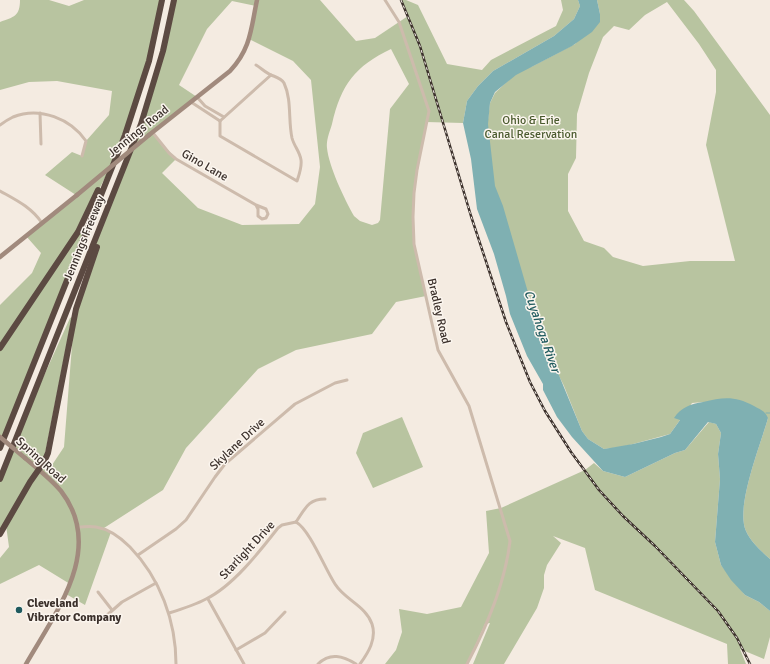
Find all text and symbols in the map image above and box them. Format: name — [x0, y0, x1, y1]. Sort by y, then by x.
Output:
street label: Jennings Road — [105, 102, 172, 161]
park label: Ohio & Erie Canal Reservation — [485, 113, 577, 142]
street label: Gino Lane — [179, 146, 231, 185]
street label: Jennings Freeway — [61, 193, 109, 283]
street label: Bradley Road — [424, 277, 453, 345]
water label: Cuyahoga River — [521, 288, 564, 377]
street label: Skylane Drive — [207, 415, 268, 474]
street label: Spring Road — [13, 434, 69, 487]
street label: Starlight Drive — [216, 518, 278, 583]
place label: Cleveland Vibrator Company — [27, 596, 121, 625]
marker: Cleveland Vibrator Company — [14, 605, 24, 615]

